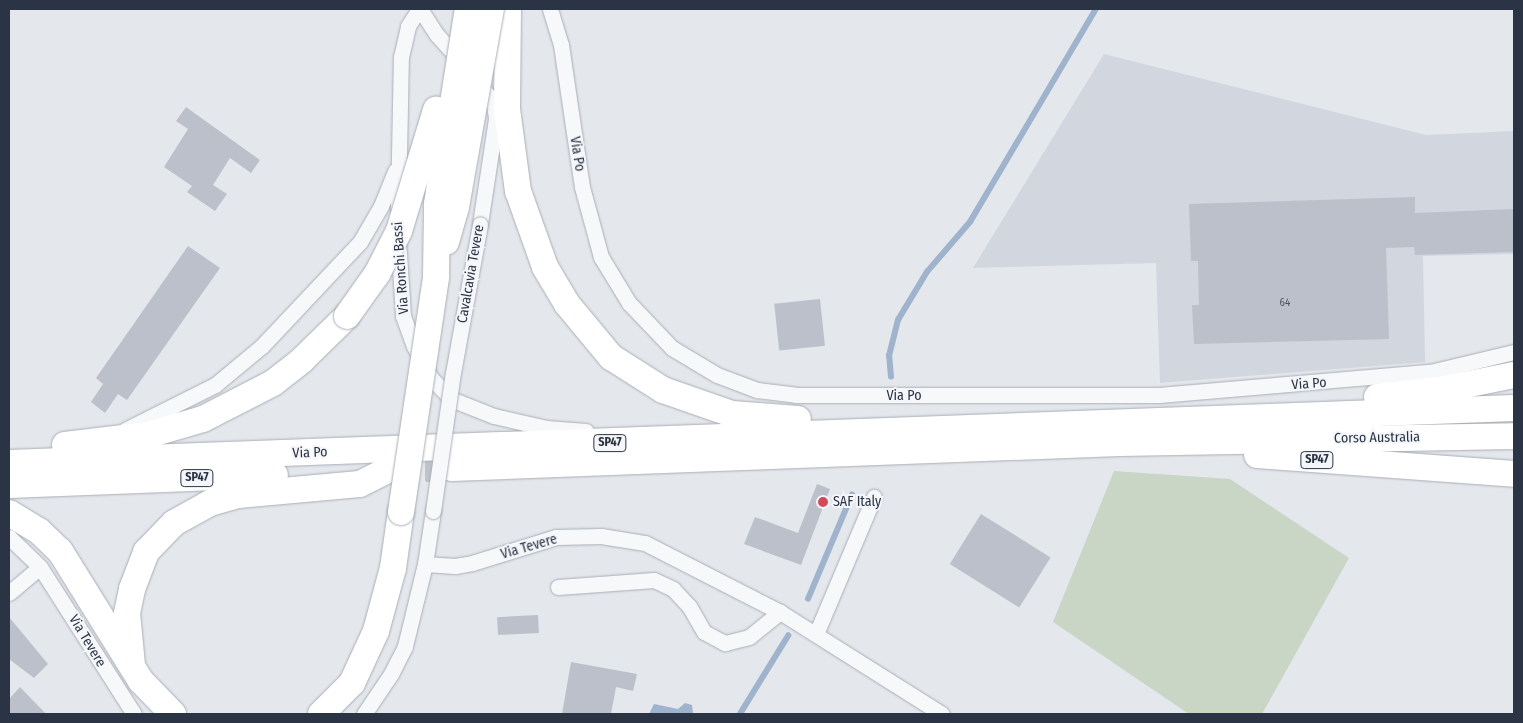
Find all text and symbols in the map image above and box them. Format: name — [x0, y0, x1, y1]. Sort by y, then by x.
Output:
street label: Via Po — [566, 135, 588, 173]
street label: Via Ronchi Bassi — [389, 221, 413, 315]
street label: Cavalcavia Tevere — [454, 224, 488, 324]
house number: 64 — [1280, 296, 1290, 310]
street label: Via Po — [1291, 374, 1327, 394]
street label: Via Po — [886, 388, 922, 404]
street label: Corso Australia — [1334, 429, 1420, 447]
road number: SP47 — [592, 433, 628, 452]
street label: Via Po — [292, 444, 328, 462]
road number: SP47 — [1300, 450, 1334, 470]
road number: SP47 — [180, 468, 214, 488]
place label: SAF Italy — [833, 494, 881, 510]
marker: SAF Italy — [817, 496, 829, 508]
street label: Via Tevere — [499, 531, 559, 563]
street label: Via Tevere — [65, 612, 109, 670]

